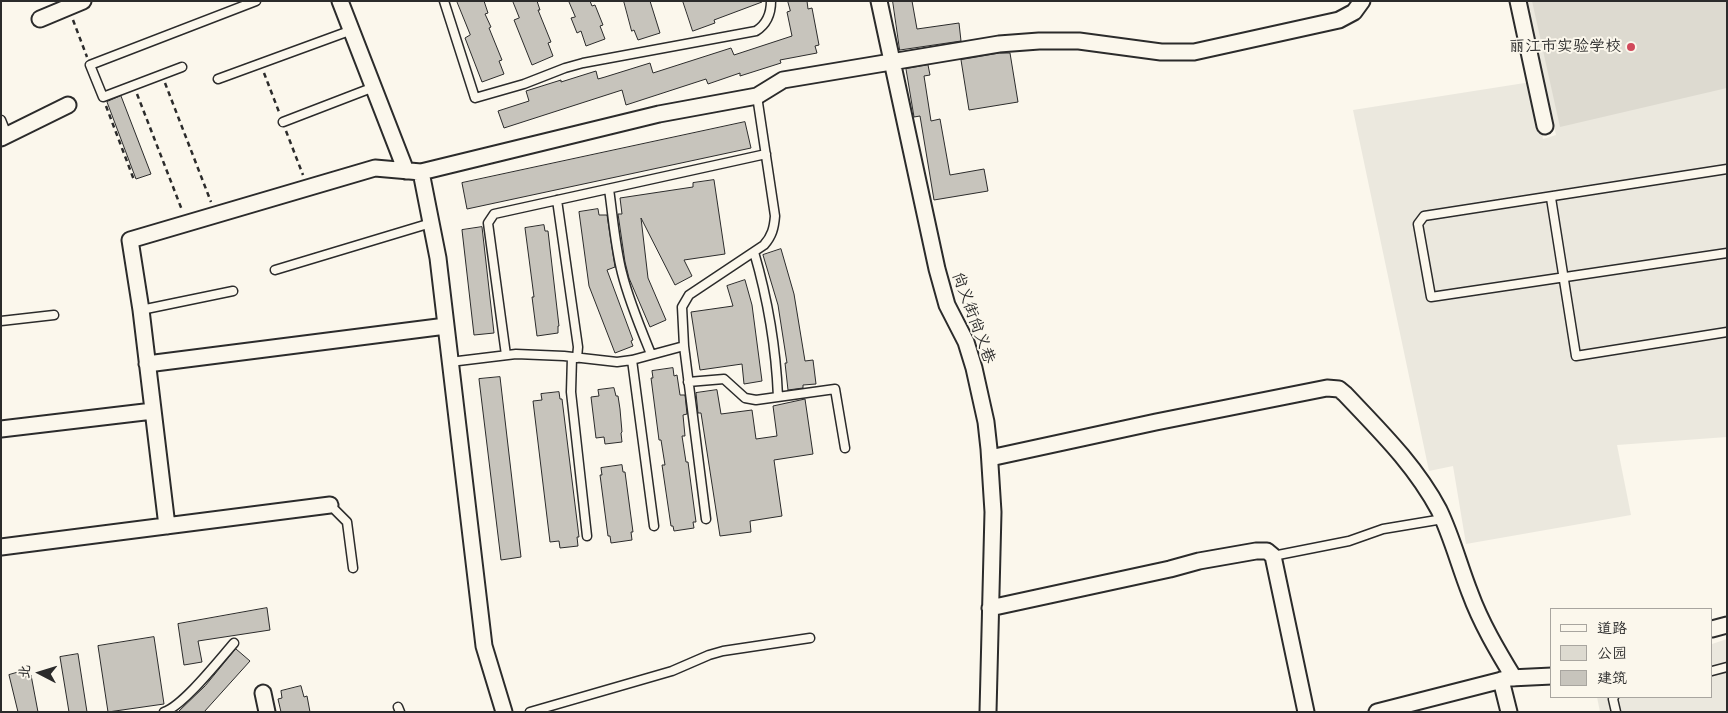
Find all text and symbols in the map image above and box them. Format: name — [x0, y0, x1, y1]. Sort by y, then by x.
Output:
place label: 丽江市实验学校 — [1509, 37, 1621, 57]
marker: 丽江市实验学校 — [1625, 41, 1637, 53]
street label: 尚义街尚义巷 — [948, 270, 998, 366]
legend — [1550, 608, 1713, 698]
text: 道路 — [1597, 619, 1627, 638]
text: 公园 — [1597, 644, 1627, 663]
north arrow — [15, 648, 65, 698]
text: 北 — [15, 664, 34, 679]
text: 建筑 — [1597, 669, 1627, 688]

